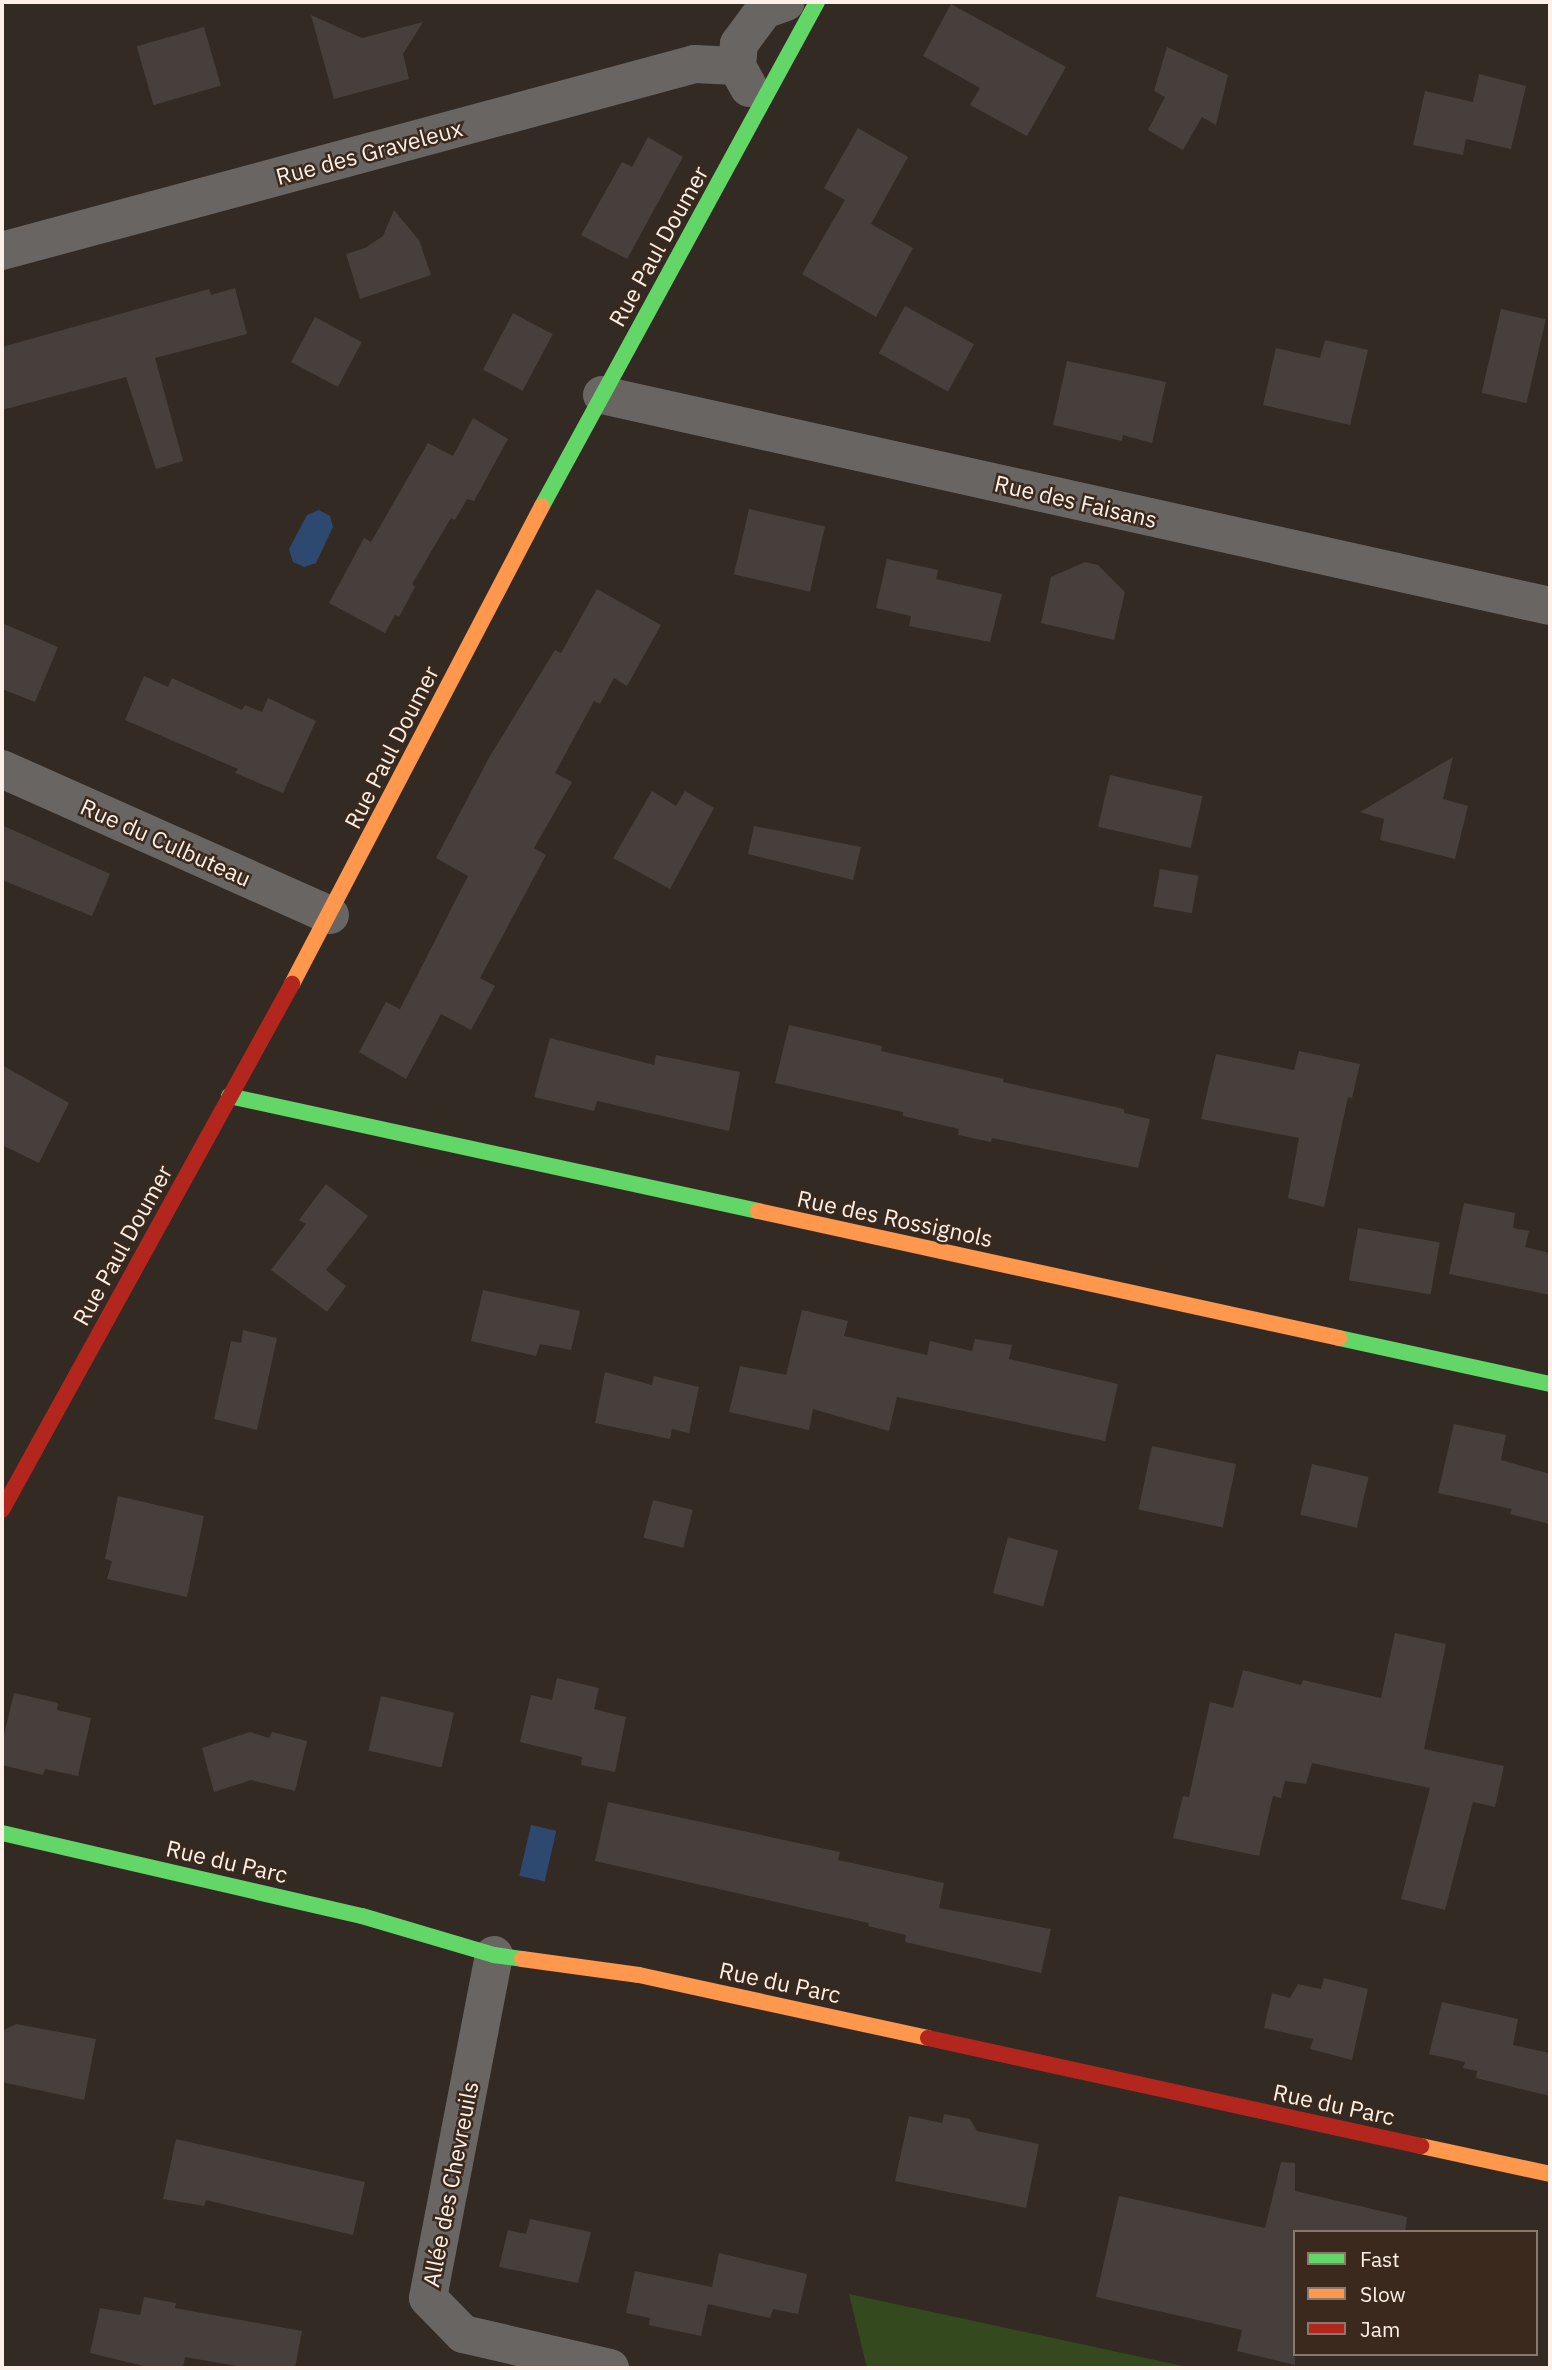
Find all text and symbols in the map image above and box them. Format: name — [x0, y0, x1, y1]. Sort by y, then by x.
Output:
street label: Rue des Graveleux — [273, 114, 465, 190]
street label: Rue Paul Doumer — [603, 161, 713, 331]
street label: Rue des Faisans — [992, 469, 1160, 533]
street label: Rue Paul Doumer — [338, 661, 444, 833]
street label: Rue du Culbuteau — [77, 792, 255, 892]
street label: Rue Paul Doumer — [67, 1160, 177, 1330]
street label: Rue des Rossignols — [795, 1184, 995, 1252]
street label: Rue du Parc — [164, 1834, 290, 1888]
street label: Rue du Parc — [717, 1956, 843, 2008]
street label: Rue du Parc — [1271, 2078, 1397, 2130]
street label: Allée des Chevreuils — [417, 2079, 483, 2289]
legend — [1293, 2230, 1538, 2356]
text: Fast — [1360, 2245, 1400, 2273]
text: Slow — [1360, 2280, 1406, 2308]
text: Jam — [1360, 2315, 1400, 2343]

